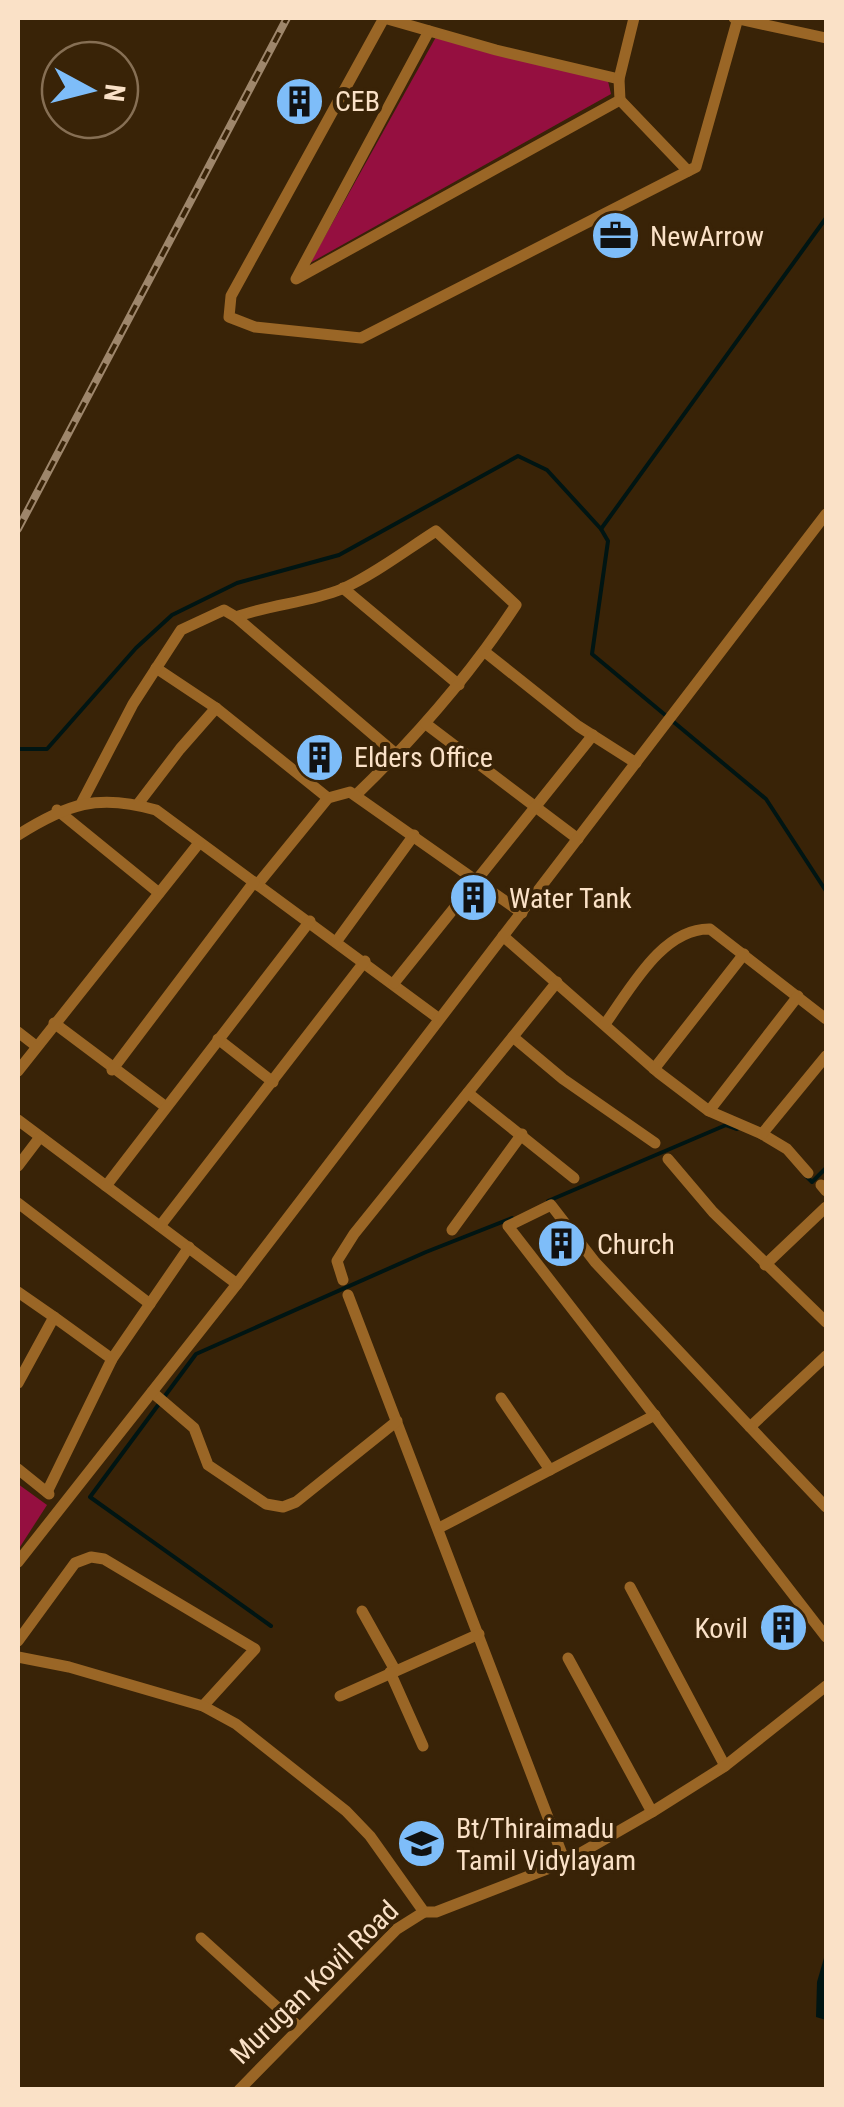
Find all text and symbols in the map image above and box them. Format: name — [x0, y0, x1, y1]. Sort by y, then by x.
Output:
north arrow — [40, 40, 140, 140]
building icon: CEB — [274, 75, 326, 127]
text: N — [97, 82, 132, 104]
place label: CEB — [335, 85, 380, 118]
office icon: NewArrow — [589, 210, 641, 262]
place label: NewArrow — [650, 220, 764, 253]
building icon: Elders Office — [293, 731, 345, 783]
place label: Elders Office — [354, 741, 493, 774]
building icon: Water Tank — [448, 872, 500, 924]
place label: Water Tank — [509, 882, 632, 915]
building icon: Church — [536, 1218, 588, 1270]
place label: Church — [597, 1228, 675, 1261]
building icon: Kovil — [757, 1602, 809, 1654]
place label: Kovil — [694, 1612, 748, 1645]
place label: Bt/Thiraimadu Tamil Vidylayam — [456, 1812, 636, 1877]
school or university icon: Bt/Thiraimadu Tamil Vidylayam — [395, 1818, 447, 1870]
street label: Murugan Kovil Road — [224, 1894, 405, 2071]

